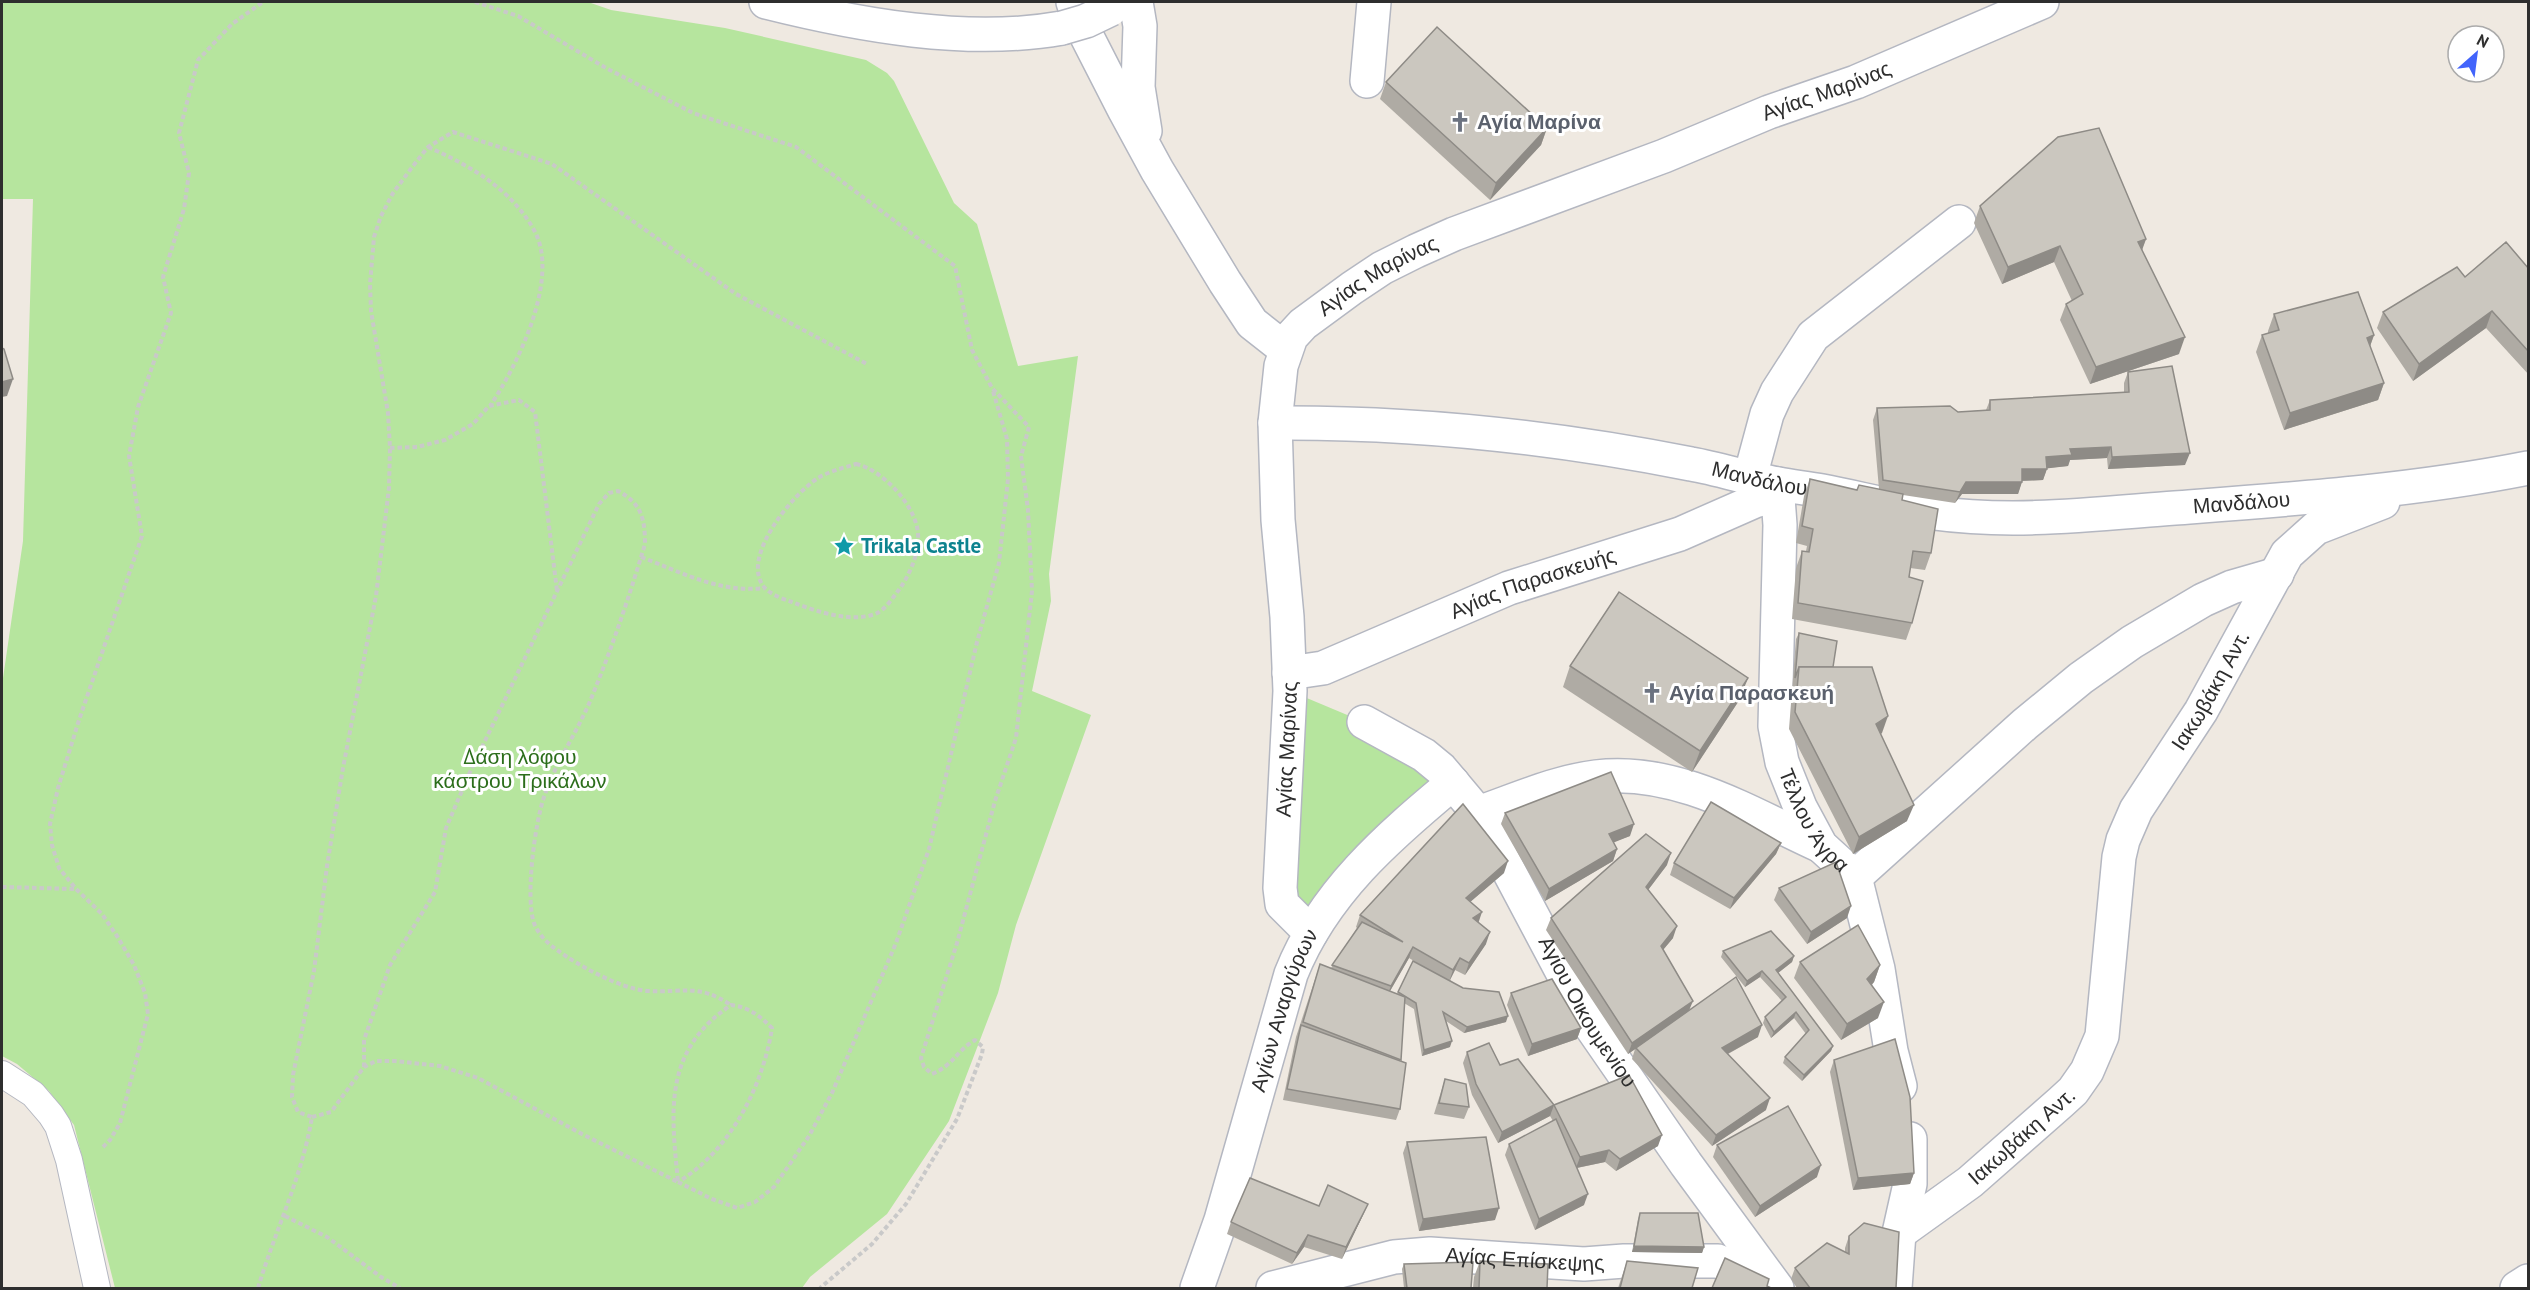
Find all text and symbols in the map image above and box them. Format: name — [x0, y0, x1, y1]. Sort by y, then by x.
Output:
north arrow — [2446, 24, 2506, 84]
text: N — [2474, 29, 2492, 52]
street label: Αγίας Μαρίνας — [1757, 55, 1895, 127]
place label: Αγία Μαρίνα — [1477, 108, 1601, 135]
church icon: Αγία Μαρίνα — [1448, 110, 1472, 134]
street label: Αγίας Μαρίνας — [1312, 229, 1442, 322]
street label: Μανδάλου — [1709, 455, 1809, 501]
street label: Μανδάλου — [2192, 485, 2291, 520]
place label: Trikala Castle — [861, 532, 981, 559]
place icon: Trikala Castle — [832, 534, 856, 558]
street label: Αγίας Παρασκευής — [1446, 541, 1619, 625]
street label: Ιακωβάκη Αντ. — [2165, 626, 2255, 755]
place label: Αγία Παρασκευή — [1669, 679, 1834, 706]
street label: Αγίας Μαρίνας — [1270, 681, 1303, 818]
church icon: Αγία Παρασκευή — [1640, 681, 1664, 705]
park label: Δάση λόφου κάστρου Τρικάλων — [433, 743, 607, 794]
street label: Τέλλου Άγρα — [1773, 765, 1855, 878]
street label: Αγίων Αναργύρων — [1244, 924, 1324, 1095]
street label: Αγίου Οικουμενίου — [1533, 931, 1643, 1092]
street label: Ιακωβάκη Αντ. — [1962, 1082, 2080, 1191]
street label: Αγίας Επίσκεψης — [1445, 1241, 1605, 1277]

